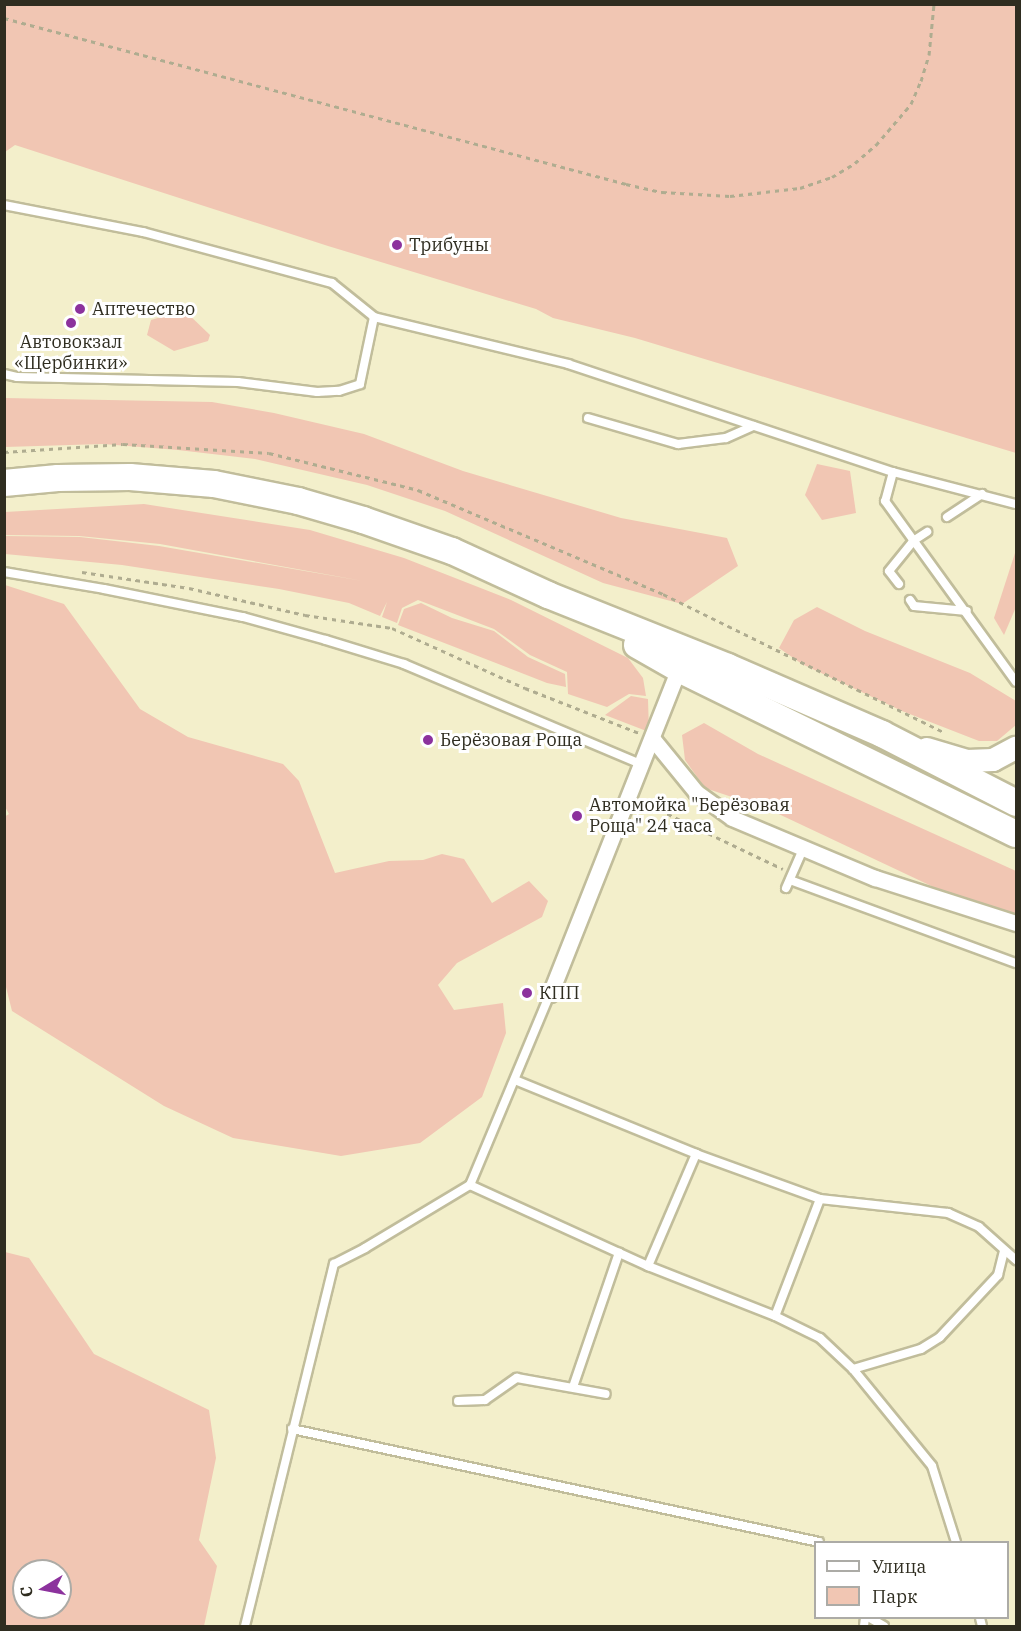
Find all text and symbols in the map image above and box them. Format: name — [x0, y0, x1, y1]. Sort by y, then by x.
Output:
place label: Трибуны — [409, 234, 489, 256]
marker: Трибуны — [390, 238, 404, 252]
place label: Аптечество — [92, 298, 195, 320]
marker: Аптечество — [73, 302, 87, 316]
marker: Автовокзал «Щербинки» — [64, 316, 78, 330]
place label: Автовокзал «Щербинки» — [14, 332, 128, 374]
place label: Берёзовая Роща — [440, 729, 582, 751]
marker: Берёзовая Роща — [421, 733, 435, 747]
place label: Автомойка "Берёзовая Роща" 24 часа — [589, 795, 790, 838]
marker: Автомойка "Берёзовая Роща" 24 часа — [570, 809, 584, 823]
place label: КПП — [539, 982, 580, 1004]
marker: КПП — [520, 986, 534, 1000]
legend — [814, 1541, 1009, 1619]
text: Улица — [872, 1555, 926, 1578]
north arrow — [12, 1559, 72, 1619]
text: С — [15, 1585, 37, 1599]
text: Парк — [872, 1585, 918, 1608]

